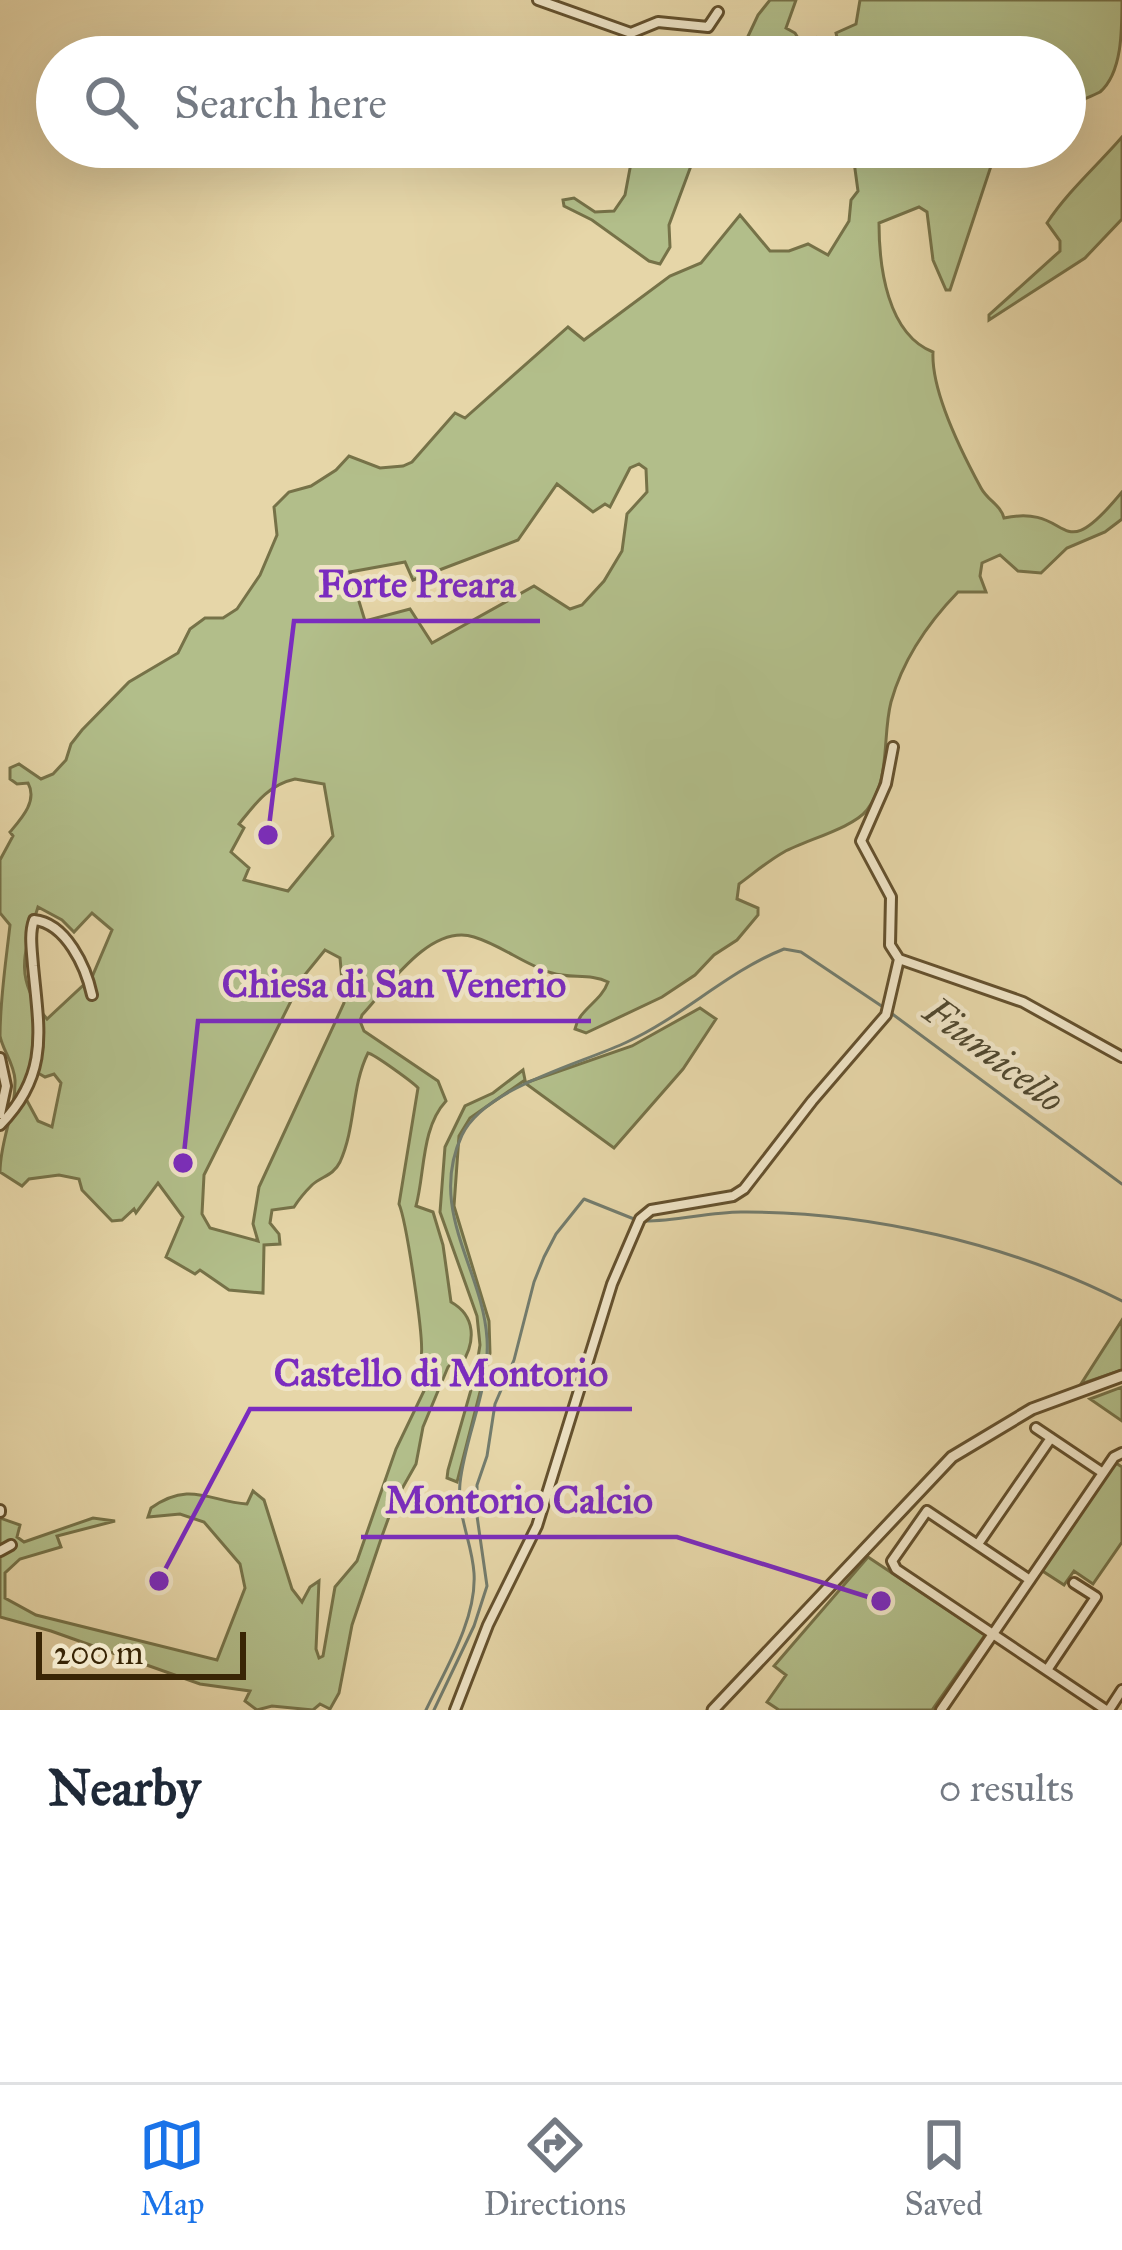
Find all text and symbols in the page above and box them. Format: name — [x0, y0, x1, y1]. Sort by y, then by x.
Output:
search box — [36, 36, 1086, 168]
icon: search — [78, 69, 144, 135]
text: Search here — [174, 75, 387, 130]
callout: Forte Preara — [294, 546, 540, 621]
text: Forte Preara — [318, 560, 517, 608]
callout: Chiesa di San Venerio — [198, 946, 591, 1021]
text: Chiesa di San Venerio — [222, 960, 566, 1008]
water label: Fiumicello — [914, 986, 1074, 1123]
callout: Castello di Montorio — [250, 1334, 632, 1409]
text: Castello di Montorio — [274, 1349, 608, 1397]
callout: Montorio Calcio — [361, 1462, 677, 1537]
text: Montorio Calcio — [385, 1476, 653, 1524]
scale bar — [36, 1626, 246, 1679]
text: 200 m — [54, 1633, 144, 1673]
text: Nearby — [48, 1757, 200, 1819]
text: 0 results — [939, 1764, 1074, 1812]
tab: Map — [139, 2112, 205, 2224]
tab: Directions — [484, 2112, 626, 2224]
tab: Saved — [904, 2112, 983, 2224]

